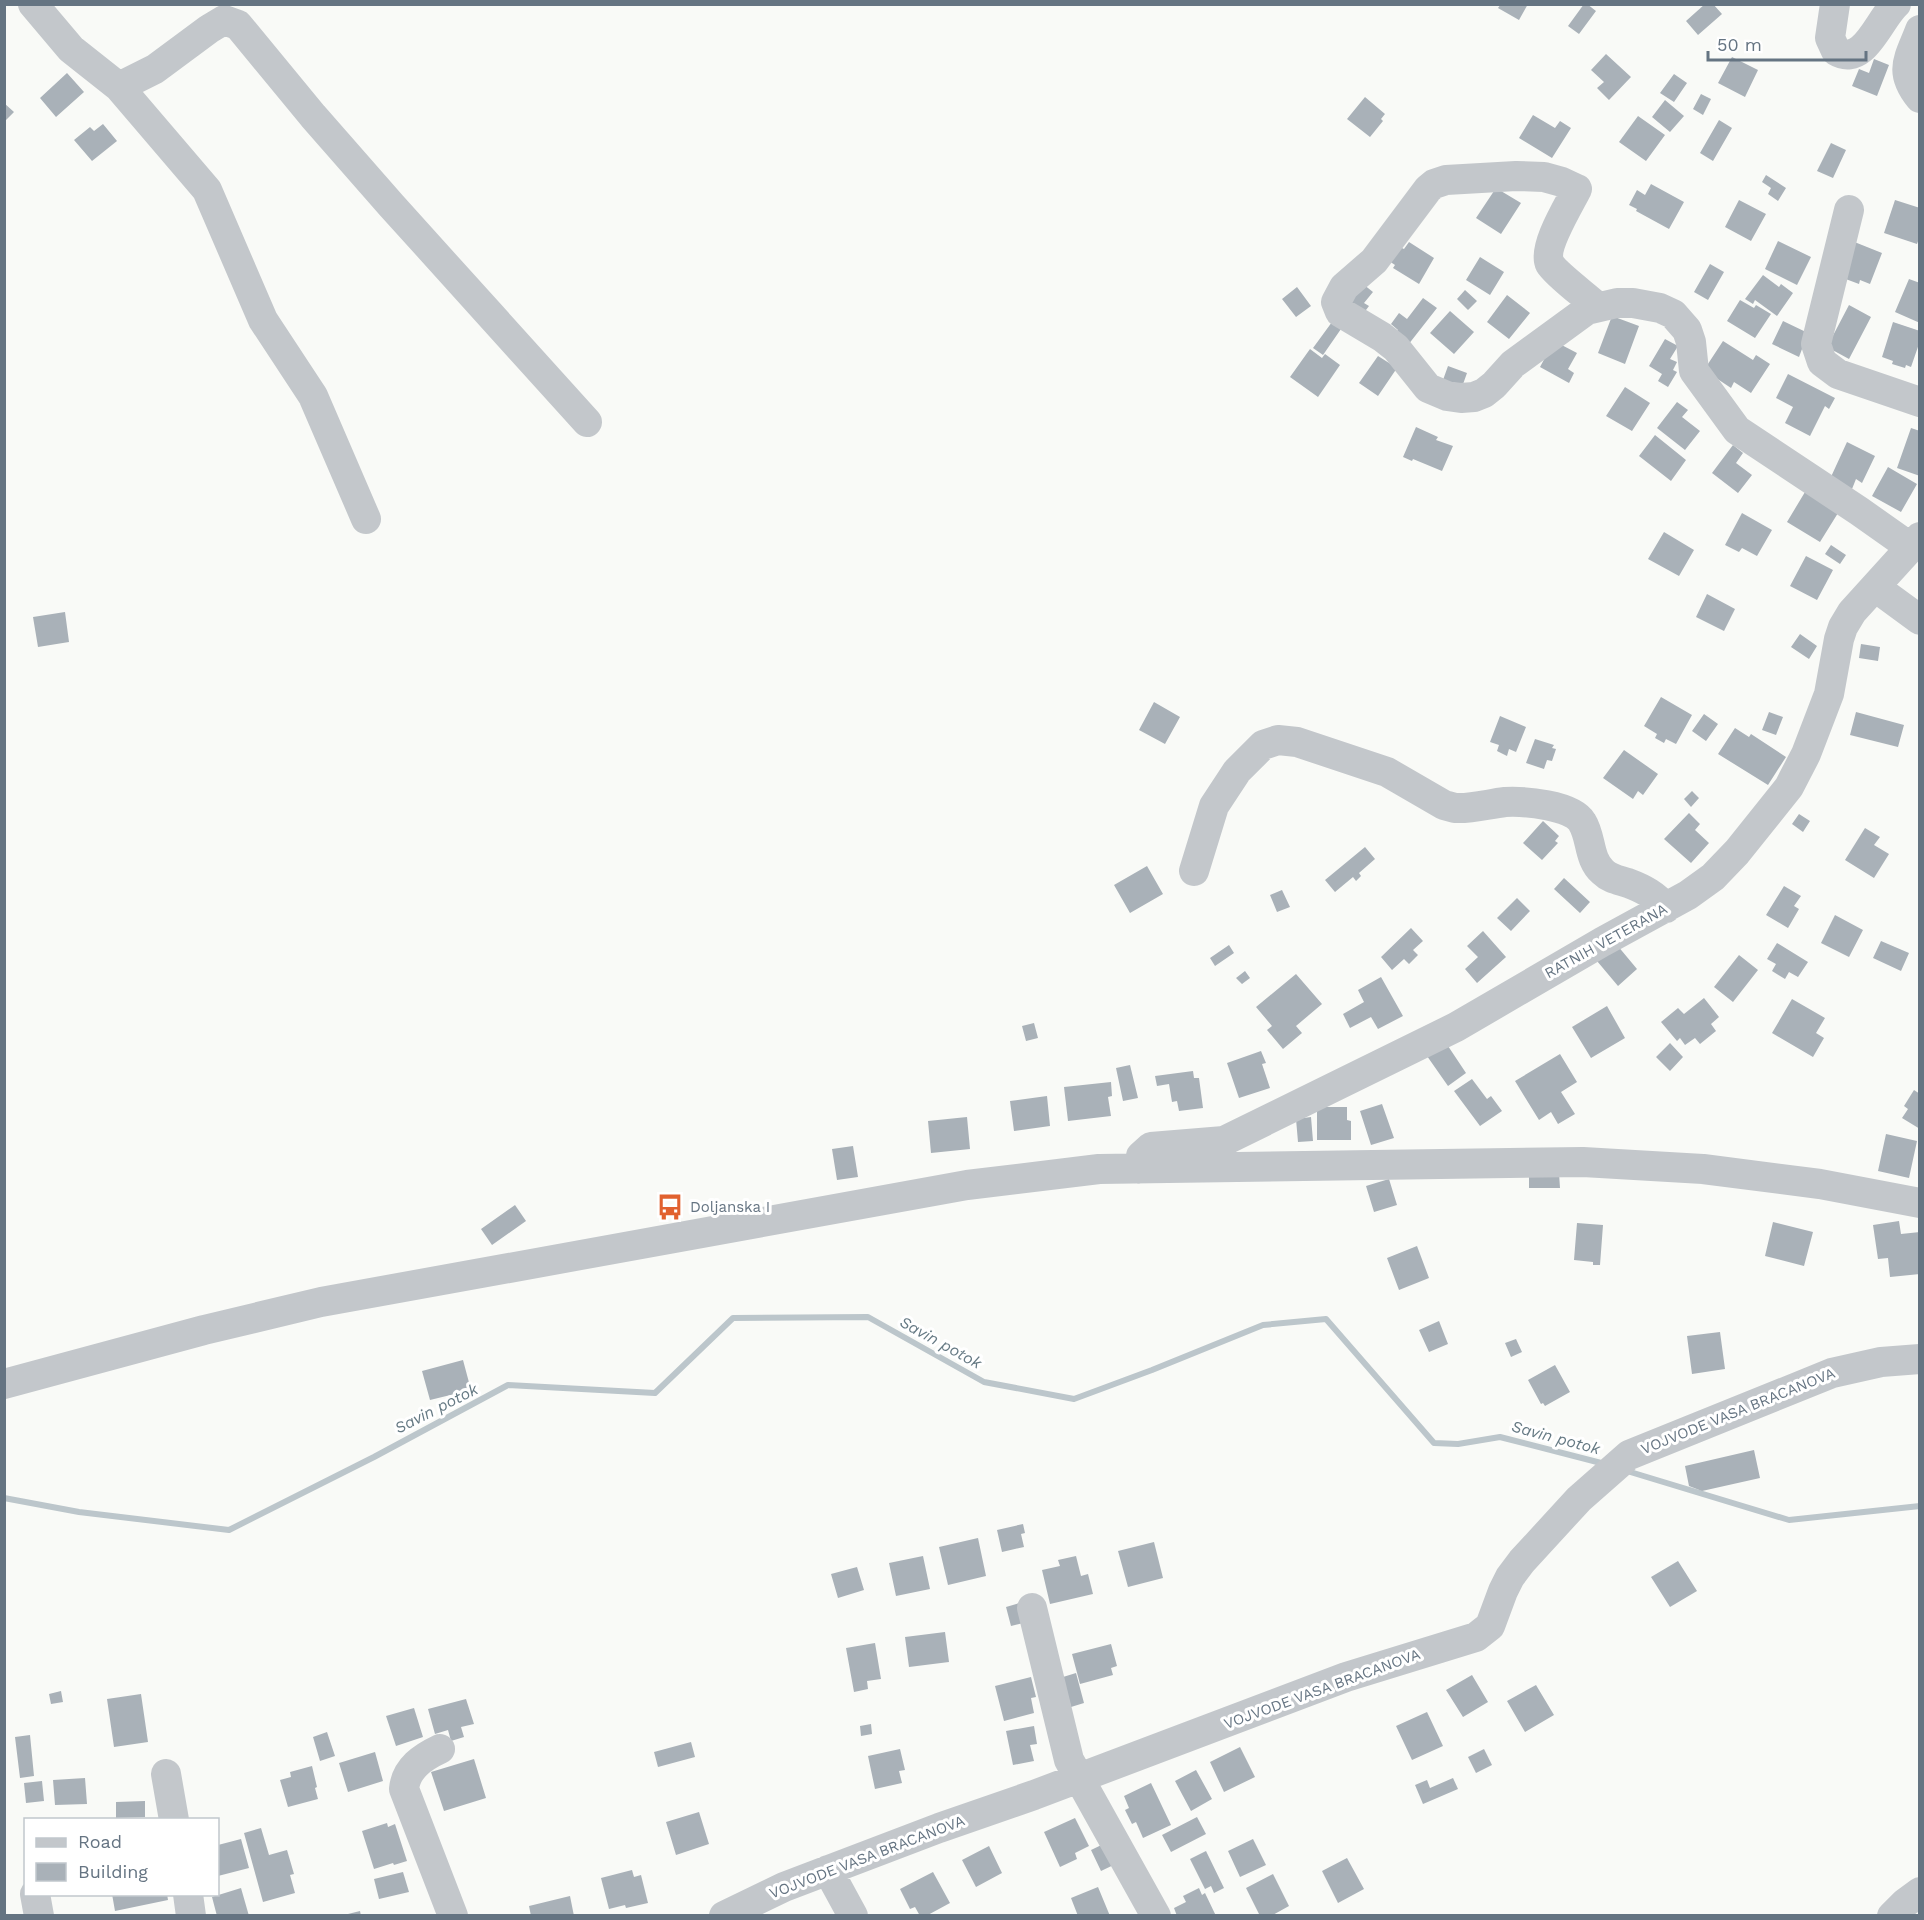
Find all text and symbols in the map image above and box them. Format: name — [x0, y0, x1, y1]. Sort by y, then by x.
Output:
scale bar — [1708, 24, 1866, 62]
text: 50 m — [1717, 34, 1762, 55]
street label: RATNIH VETERANA — [1542, 900, 1671, 982]
bus stop icon: Doljanska I — [655, 1192, 685, 1222]
place label: Doljanska I — [690, 1198, 770, 1216]
water label: Savin potok — [896, 1312, 986, 1373]
street label: VOJVODE VASA BRACANOVA — [1638, 1364, 1838, 1458]
water label: Savin potok — [391, 1379, 482, 1438]
water label: Savin potok — [1510, 1417, 1603, 1459]
street label: VOJVODE VASA BRACANOVA — [1221, 1645, 1423, 1733]
street label: VOJVODE VASA BRACANOVA — [767, 1811, 967, 1903]
legend — [24, 1818, 219, 1896]
text: Road — [78, 1831, 122, 1852]
text: Building — [78, 1861, 148, 1882]

